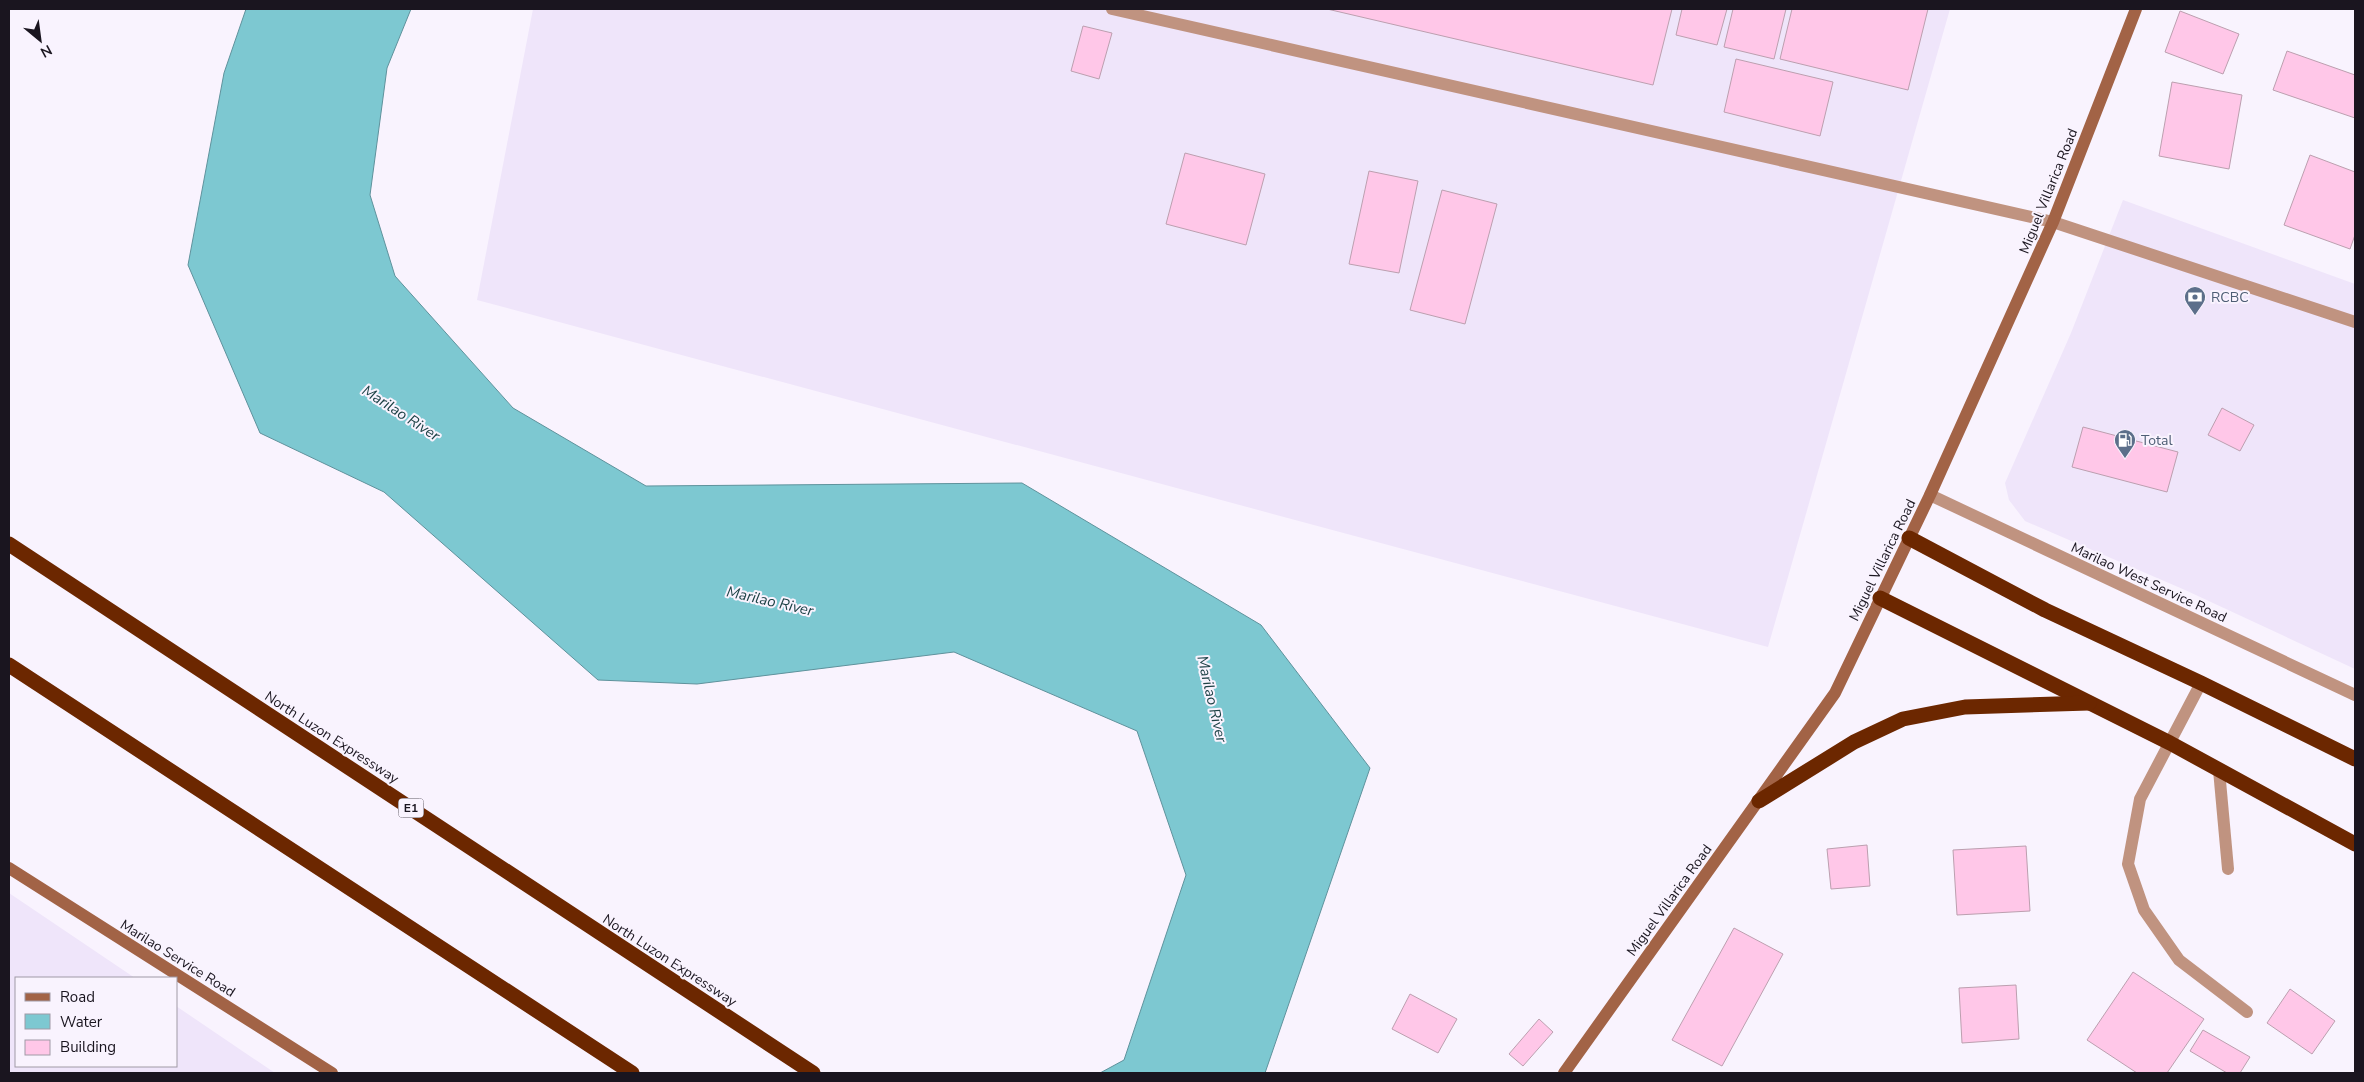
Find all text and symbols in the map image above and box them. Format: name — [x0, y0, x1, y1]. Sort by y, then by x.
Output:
north arrow — [15, 15, 65, 65]
text: N — [37, 40, 55, 62]
street label: Miguel Villarica Road — [2015, 126, 2082, 257]
bank icon: RCBC — [2183, 285, 2207, 316]
place label: RCBC — [2211, 288, 2249, 307]
water label: Marilao River — [358, 380, 444, 446]
fuel station icon: Total — [2113, 428, 2137, 459]
place label: Total — [2141, 431, 2173, 450]
street label: Miguel Villarica Road — [1845, 496, 1920, 624]
street label: Marilao West Service Road — [2068, 538, 2230, 627]
water label: Marilao River — [725, 581, 816, 621]
water label: Marilao River — [1192, 654, 1232, 745]
street label: North Luzon Expressway — [261, 687, 403, 788]
road number: E1 — [398, 798, 424, 818]
street label: Miguel Villarica Road — [1623, 841, 1716, 960]
street label: North Luzon Expressway — [599, 910, 741, 1011]
street label: Marilao Service Road — [117, 915, 239, 1002]
legend — [15, 977, 178, 1067]
text: Road — [60, 987, 95, 1007]
text: Water — [60, 1012, 103, 1032]
text: Building — [60, 1037, 116, 1057]

